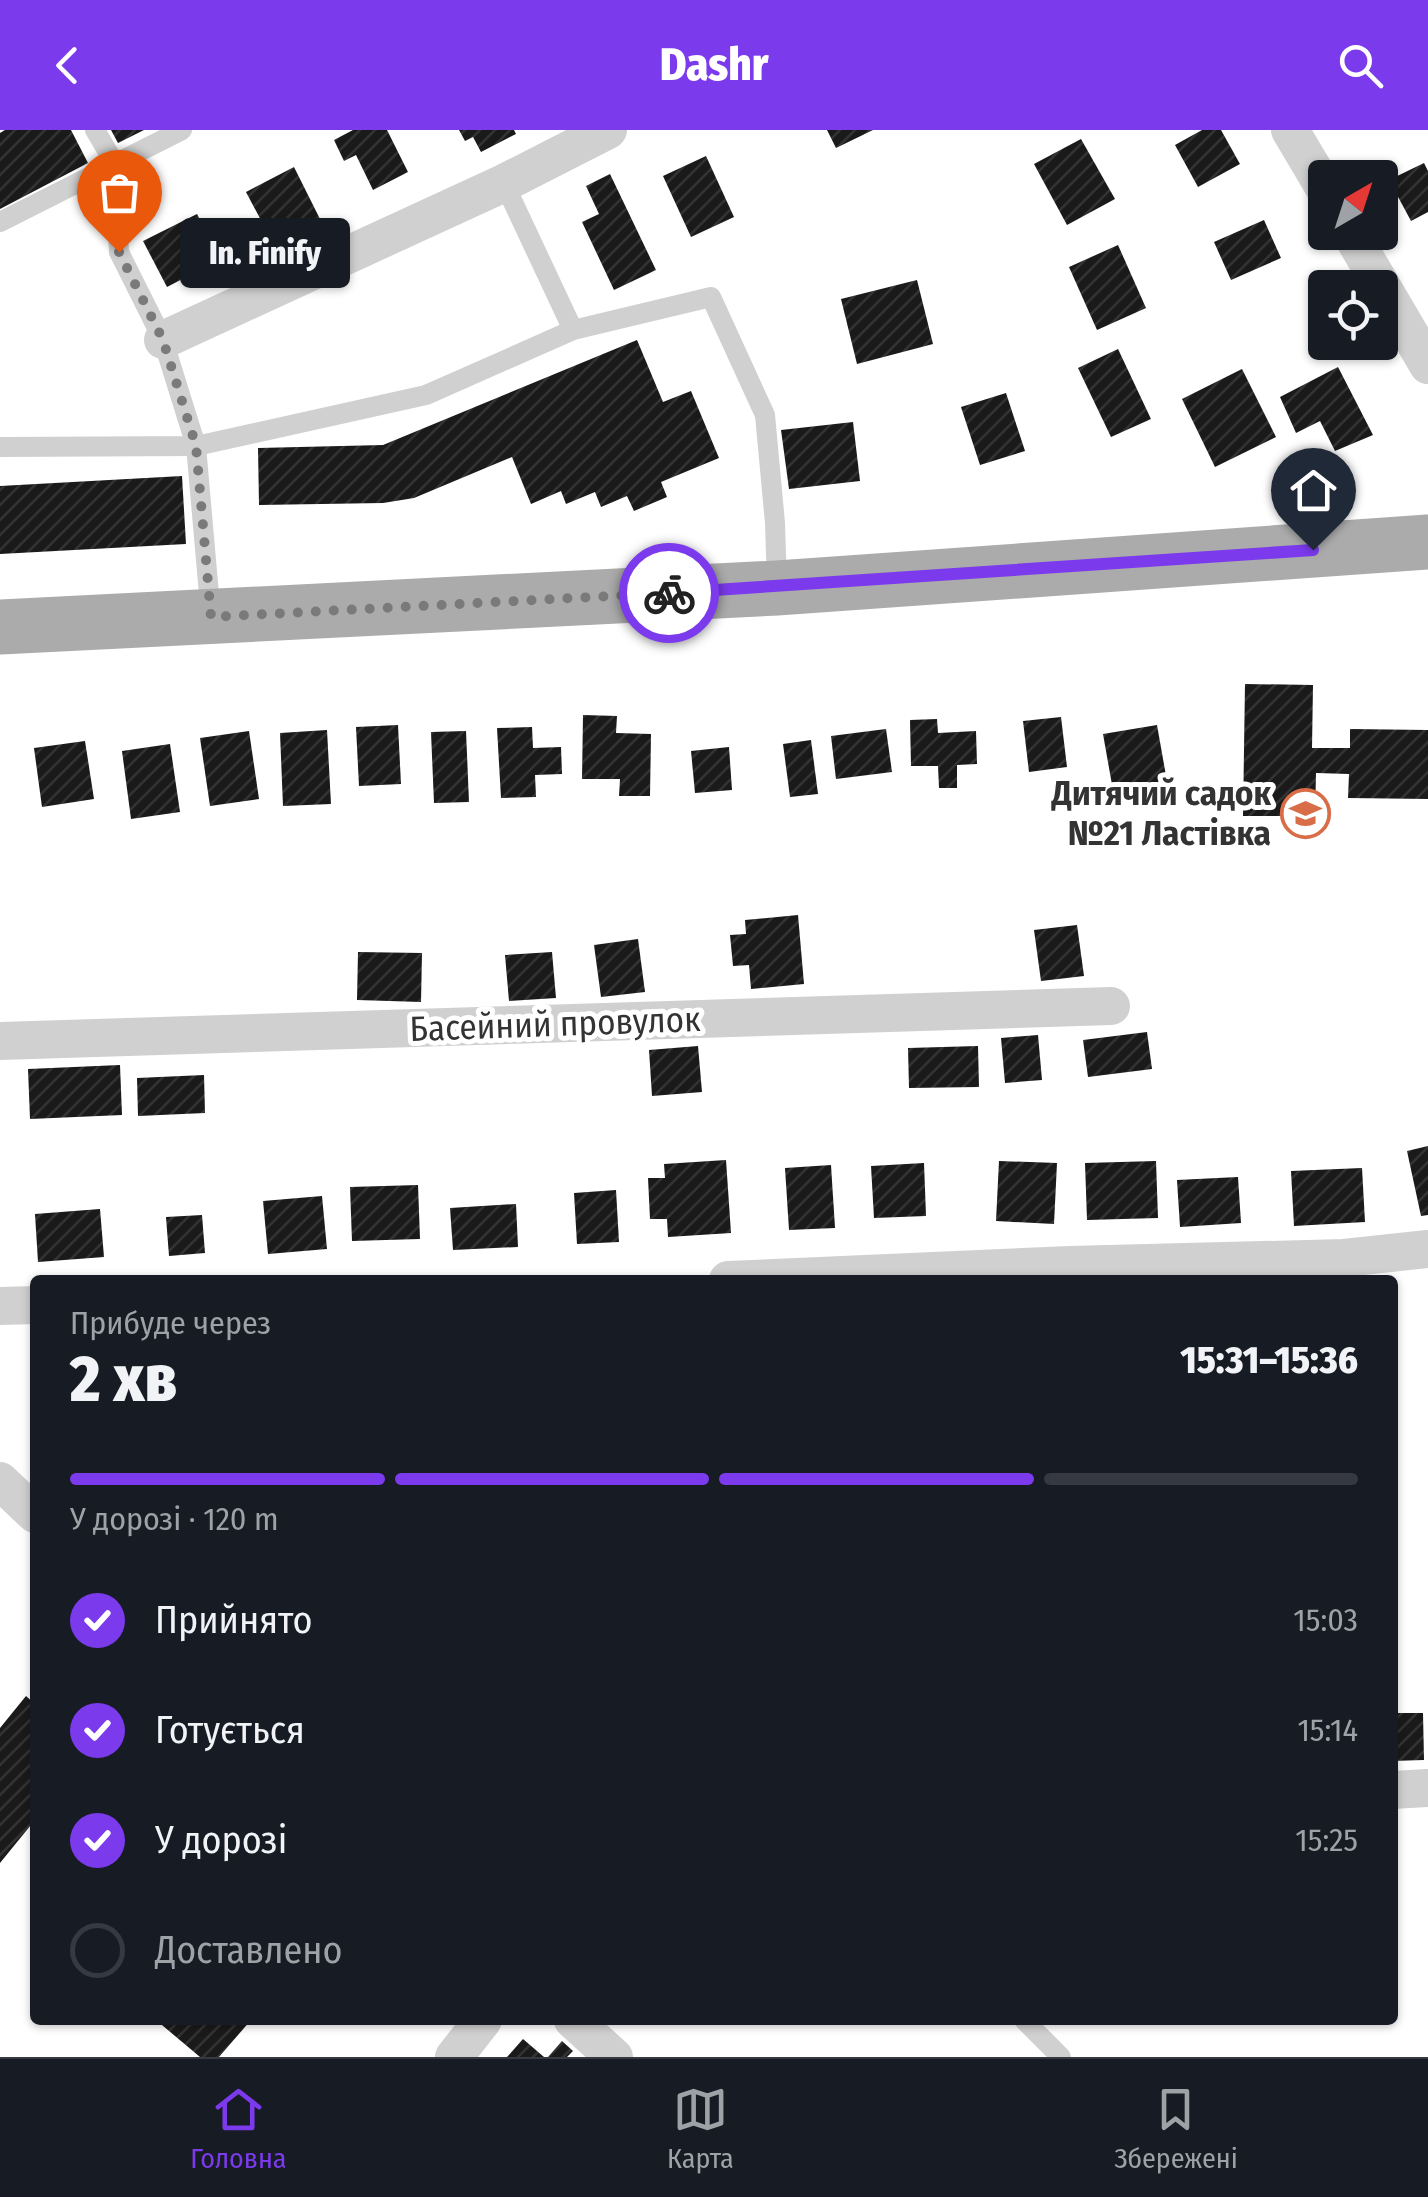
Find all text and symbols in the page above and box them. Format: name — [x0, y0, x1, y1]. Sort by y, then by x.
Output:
icon: back — [40, 38, 95, 93]
text: Dashr — [660, 38, 768, 92]
icon: search — [1333, 38, 1388, 93]
pin — [77, 150, 162, 253]
north arrow — [1308, 160, 1398, 250]
map controls — [1308, 160, 1398, 360]
icon: bag — [92, 165, 147, 220]
callout: In. Finify — [179, 217, 349, 287]
text: In. Finify — [209, 234, 321, 272]
button: locate — [1308, 270, 1398, 360]
pin — [1271, 448, 1356, 551]
icon: home — [1286, 463, 1341, 518]
courier — [619, 543, 719, 643]
icon: bike — [642, 566, 697, 621]
place label: Дитячий садок №21 Ластівка — [1051, 772, 1271, 854]
school or university icon: Дитячий садок №21 Ластівка — [1280, 787, 1332, 839]
street label: Басейний провулок — [409, 998, 702, 1050]
text: Прибуде через — [70, 1304, 271, 1342]
text: 15:31–15:36 — [1180, 1337, 1358, 1383]
text: 2 хв — [70, 1340, 177, 1418]
text: У дорозі · 120 m — [70, 1500, 279, 1538]
icon: check — [70, 1593, 125, 1648]
text: Прийнято — [155, 1597, 313, 1643]
text: 15:03 — [1293, 1601, 1358, 1639]
icon: check — [70, 1703, 125, 1758]
text: Готується — [155, 1707, 305, 1753]
text: 15:14 — [1297, 1711, 1358, 1749]
icon: check — [70, 1813, 125, 1868]
text: У дорозі — [155, 1817, 287, 1863]
text: 15:25 — [1295, 1821, 1358, 1859]
text: Доставлено — [155, 1927, 342, 1973]
tab: Головна — [190, 2082, 287, 2175]
tab: Карта — [667, 2082, 734, 2175]
tab: Збережені — [1114, 2082, 1238, 2175]

